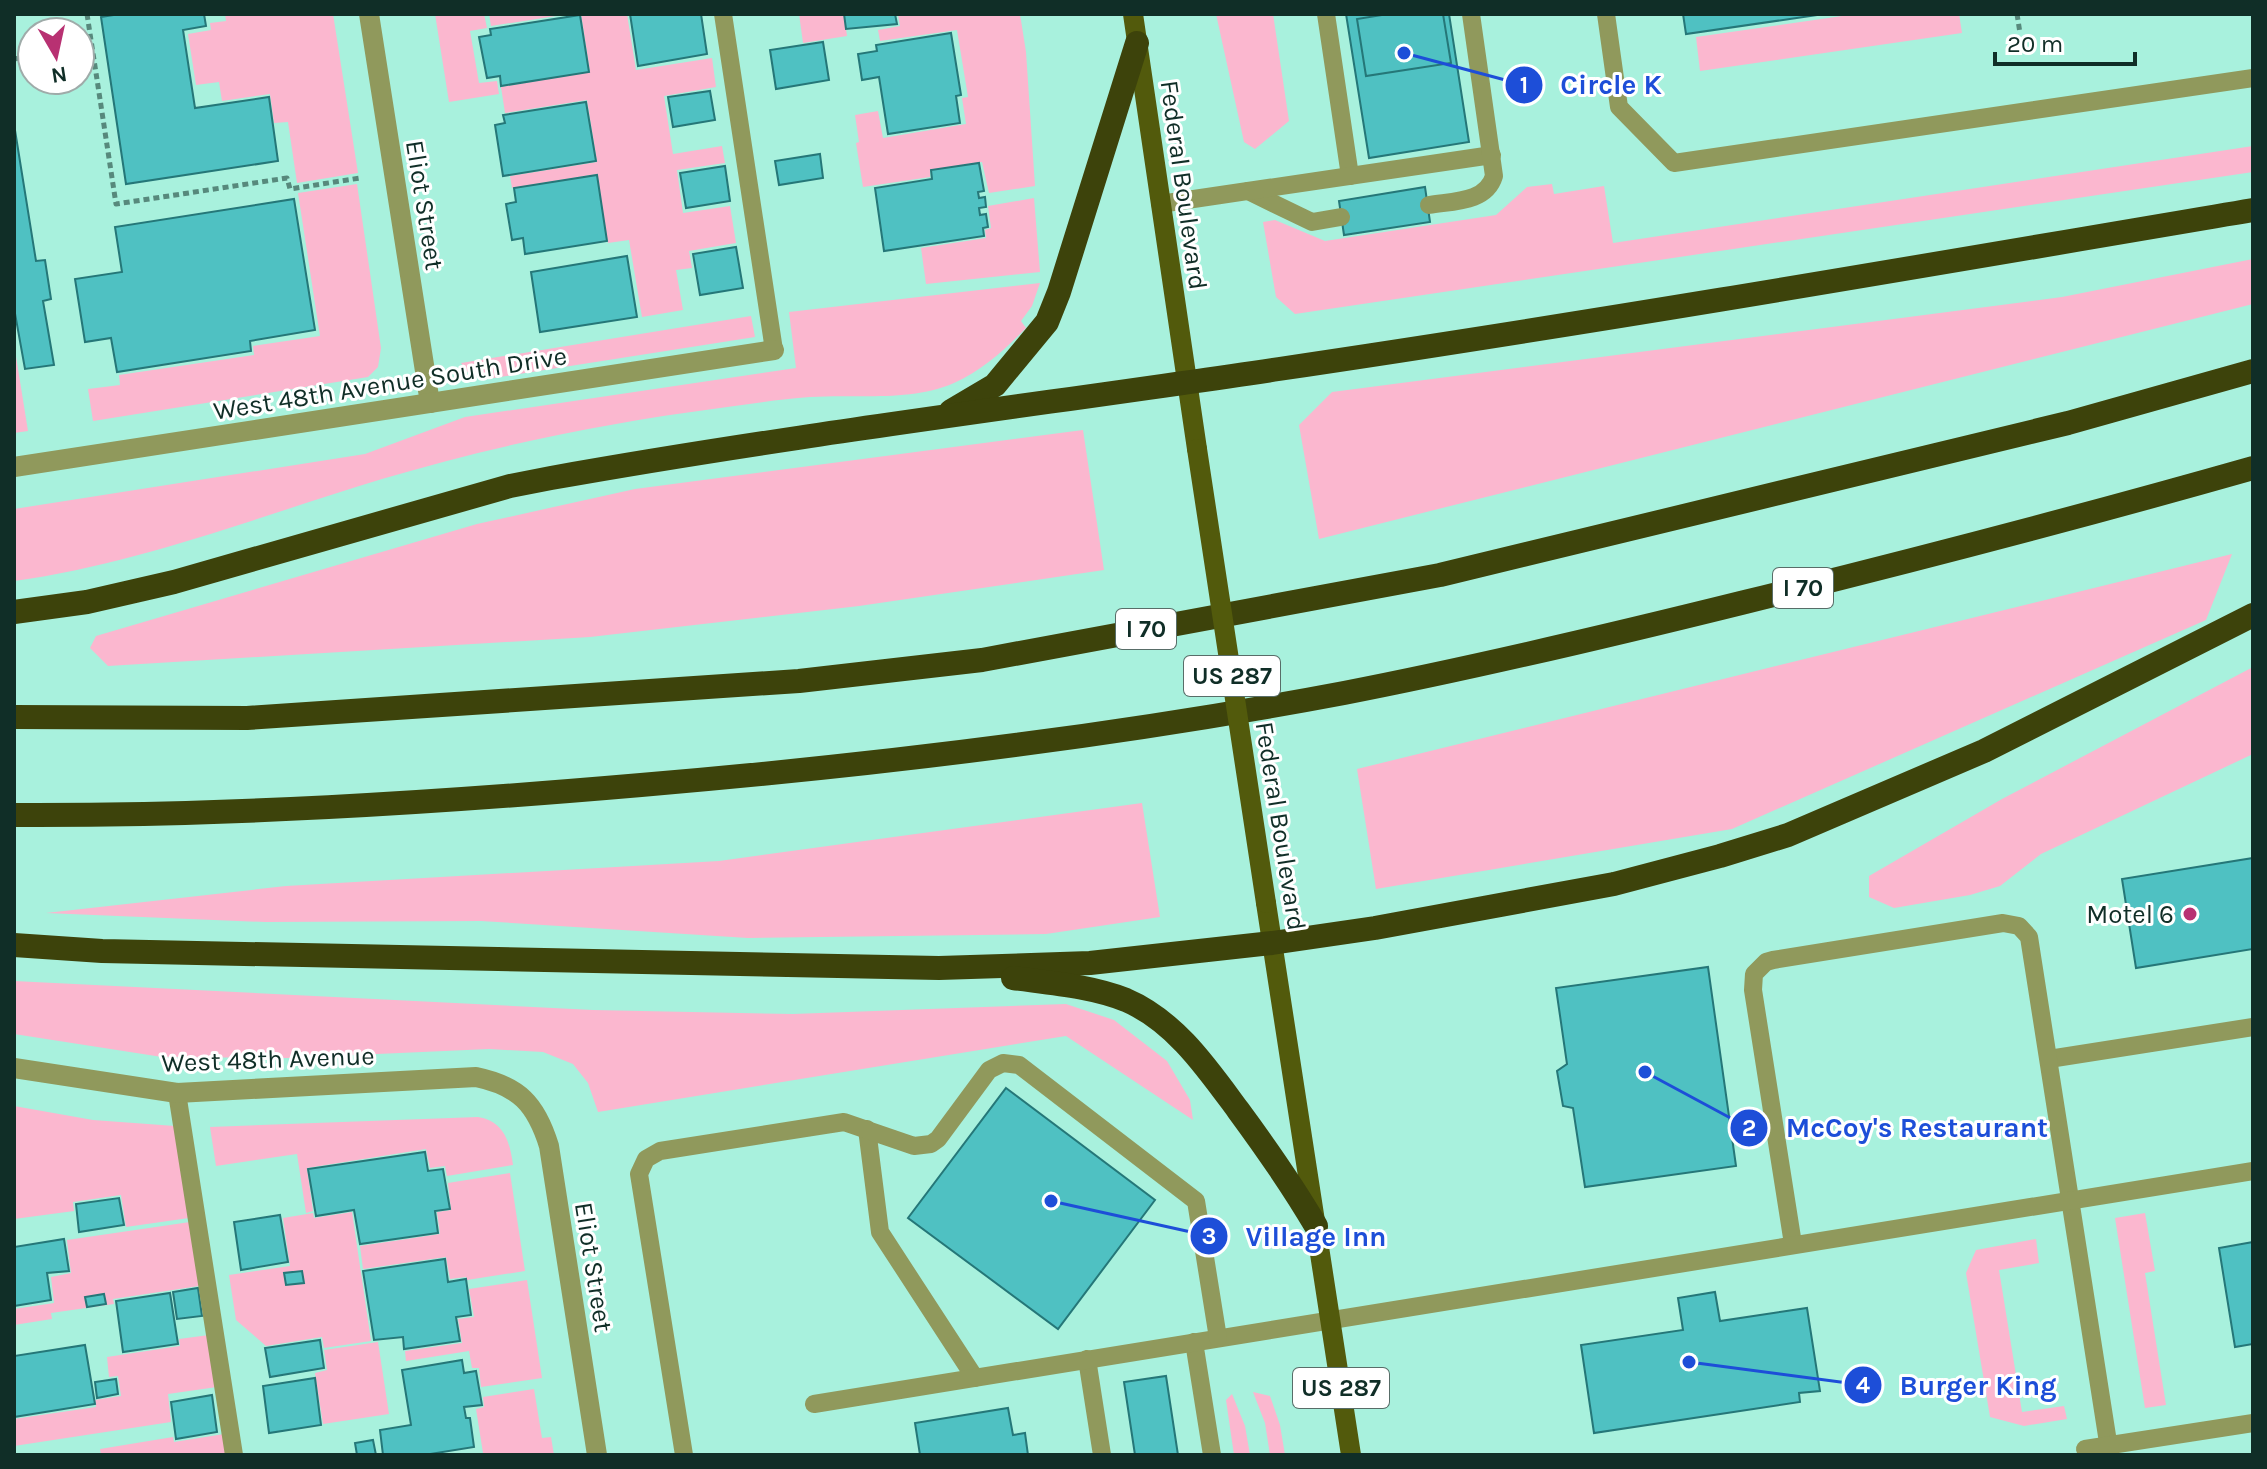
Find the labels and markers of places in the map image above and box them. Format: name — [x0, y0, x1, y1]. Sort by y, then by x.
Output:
callout: Circle K — [1504, 59, 1677, 111]
place label: Motel 6 — [2086, 899, 2174, 930]
marker: Motel 6 — [2181, 905, 2199, 923]
callout: McCoy's Restaurant — [1729, 1102, 2064, 1154]
callout: Village Inn — [1189, 1210, 1403, 1262]
callout: Burger King — [1843, 1359, 2072, 1411]

